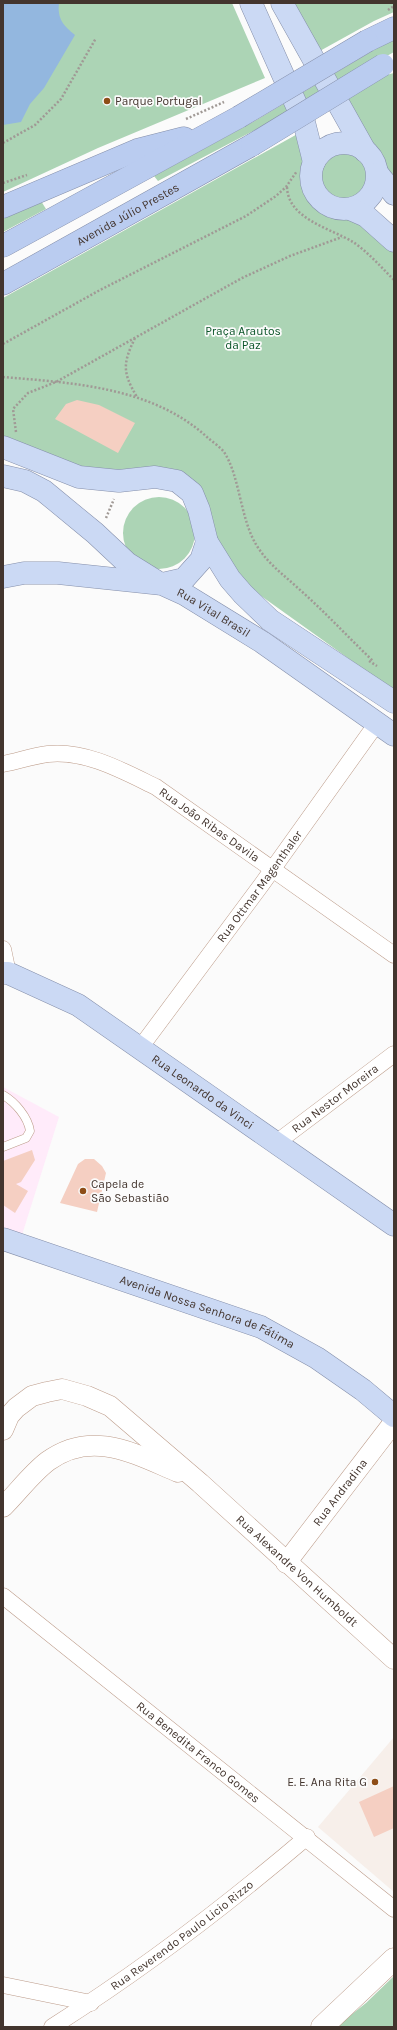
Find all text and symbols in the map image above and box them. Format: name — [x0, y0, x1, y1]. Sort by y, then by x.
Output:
place label: Parque Portugal — [115, 94, 202, 108]
marker: Parque Portugal — [102, 96, 112, 106]
street label: Avenida Júlio Prestes — [74, 180, 182, 248]
park label: Praça Arautos da Paz — [205, 324, 281, 352]
street label: Rua Vital Brasil — [175, 585, 253, 640]
street label: Rua João Ribas Davila — [157, 785, 262, 865]
street label: Rua Ottmar Magenthaler — [214, 827, 305, 945]
street label: Rua Leonardo da Vinci — [149, 1052, 257, 1132]
street label: Rua Nestor Moreira — [289, 1061, 381, 1136]
place label: Capela de São Sebastião — [91, 1177, 169, 1205]
marker: Capela de São Sebastião — [78, 1186, 88, 1196]
street label: Avenida Nossa Senhora de Fátima — [118, 1272, 297, 1351]
street label: Rua Andradina — [310, 1456, 370, 1529]
street label: Rua Alexandre Von Humboldt — [233, 1512, 361, 1630]
street label: Rua Benedita Franco Gomes — [134, 1699, 263, 1806]
place label: E. E. Ana Rita G — [287, 1775, 367, 1789]
marker: E. E. Ana Rita G — [370, 1777, 380, 1787]
street label: Rua Reverendo Paulo Licio Rizzo — [108, 1877, 256, 1993]

